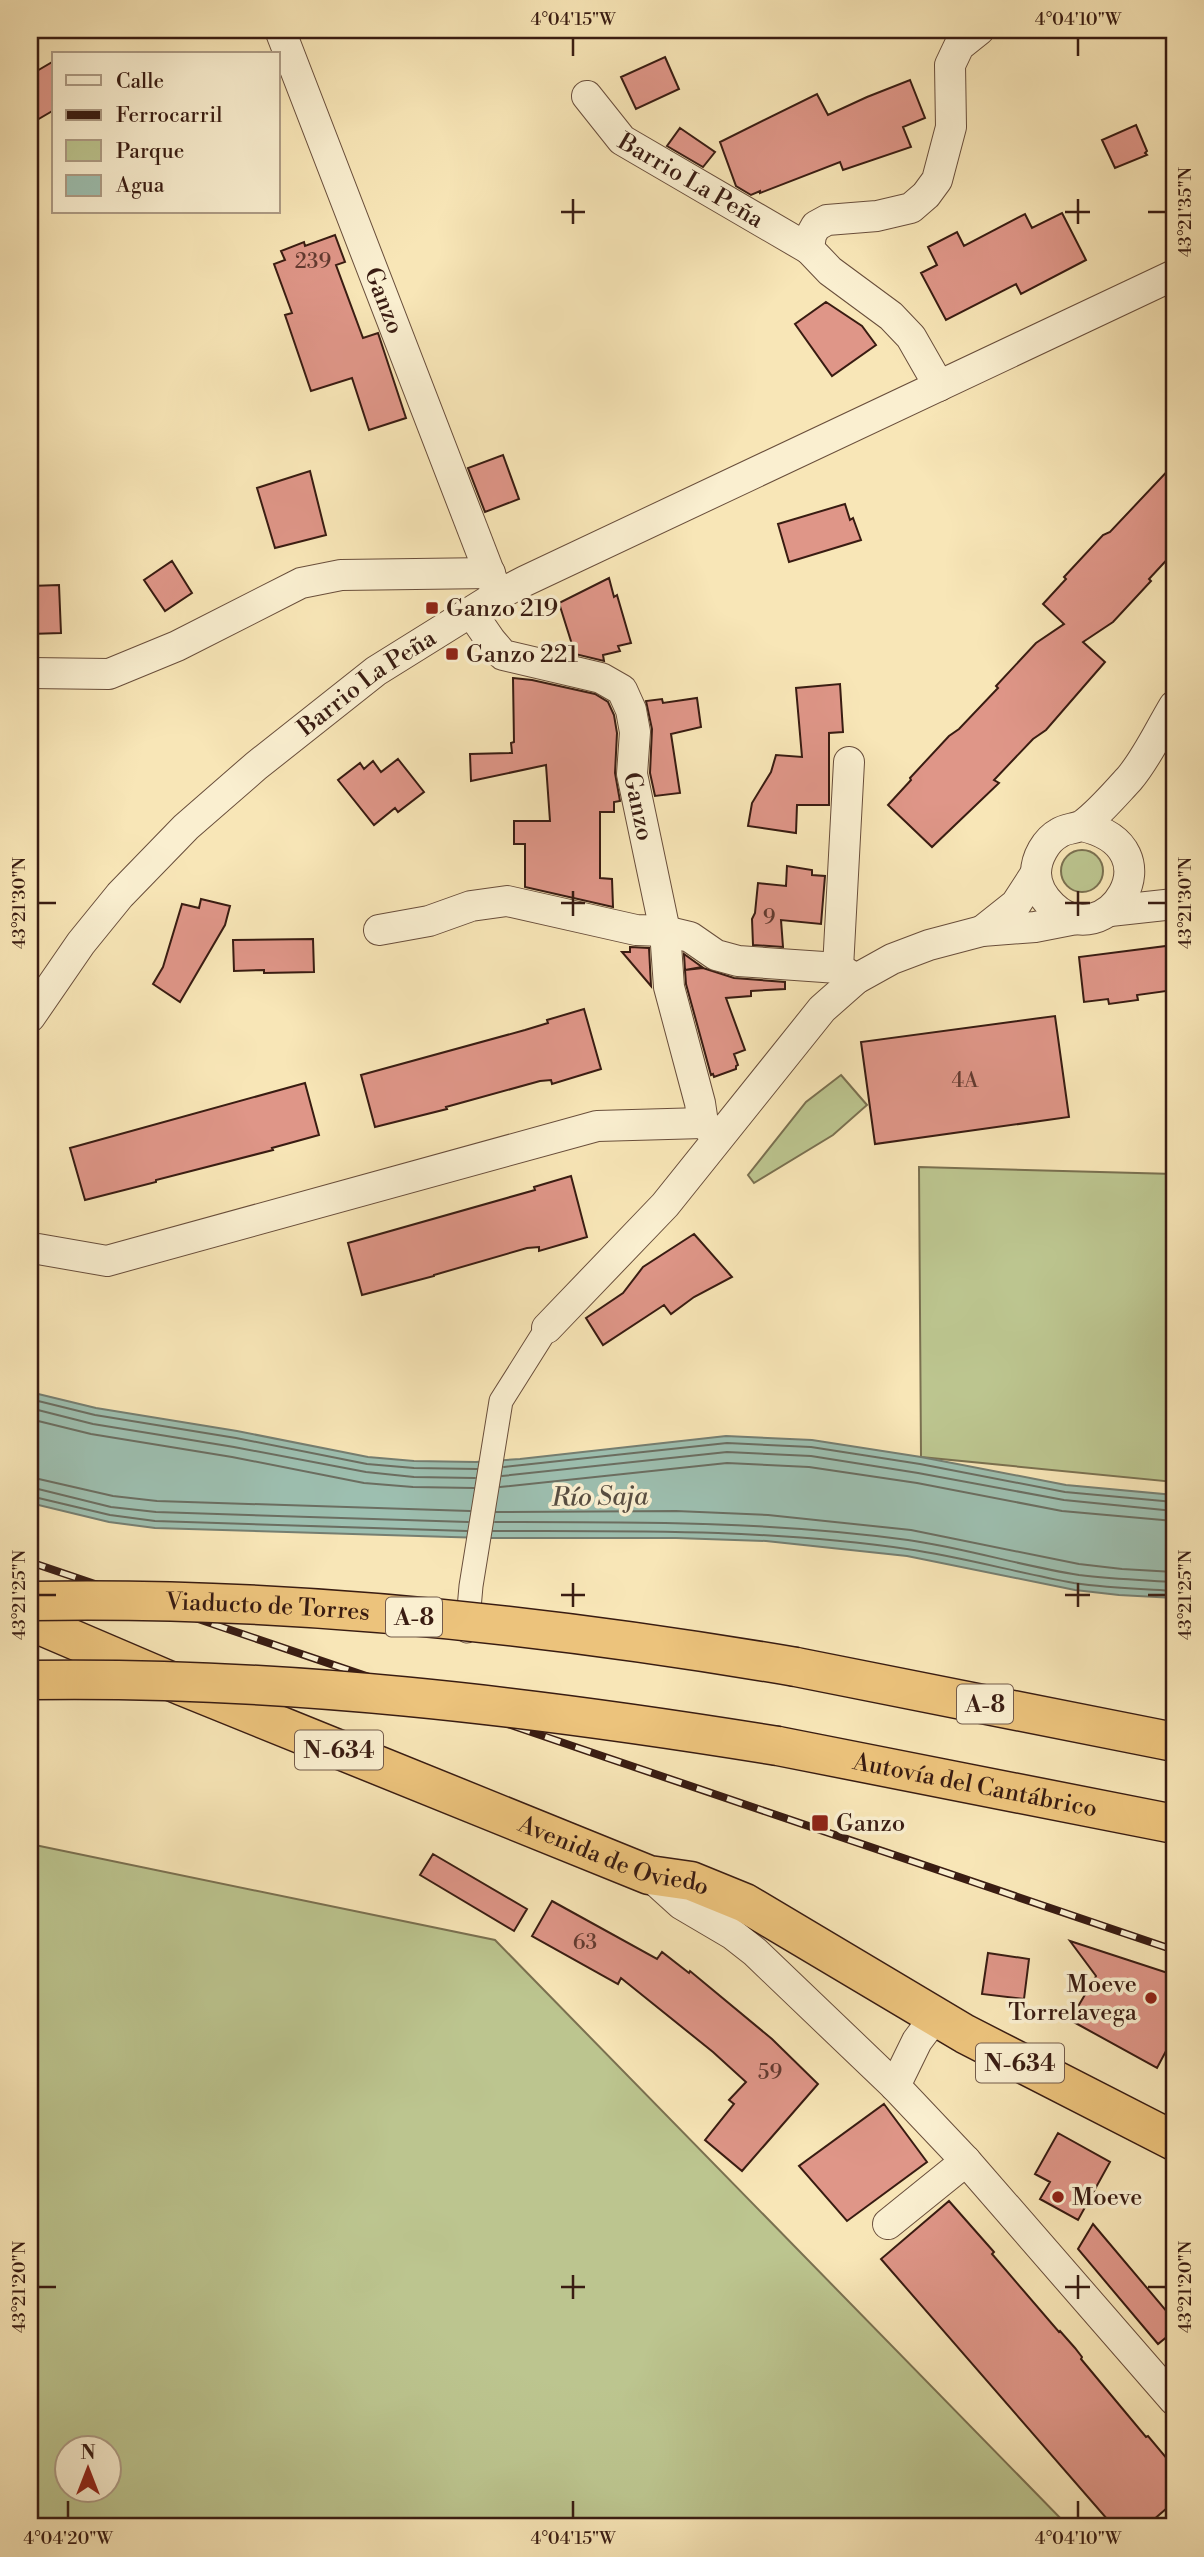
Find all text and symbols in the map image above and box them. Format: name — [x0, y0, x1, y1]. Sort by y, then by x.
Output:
text: 4°04'15"W — [530, 8, 616, 31]
text: 4°04'10"W — [1035, 8, 1122, 31]
legend — [52, 52, 280, 214]
text: Calle — [116, 69, 164, 95]
text: Ferrocarril — [116, 103, 222, 129]
street label: Barrio La Peña — [611, 126, 769, 236]
text: Parque — [116, 139, 184, 165]
text: 43°21'35"N — [1174, 166, 1197, 257]
text: Agua — [115, 173, 165, 199]
house number: 239 — [295, 249, 331, 275]
street label: Ganzo — [357, 263, 410, 339]
place label: Ganzo 219 — [446, 594, 558, 624]
marker: Ganzo 219 — [424, 600, 440, 616]
street label: Barrio La Peña — [291, 623, 442, 744]
place label: Ganzo 221 — [466, 640, 579, 670]
marker: Ganzo 221 — [444, 646, 460, 662]
street label: Ganzo — [616, 770, 660, 844]
text: 43°21'30"N — [8, 856, 31, 949]
text: 43°21'30"N — [1174, 856, 1197, 949]
house number: 9 — [763, 905, 775, 931]
house number: 4A — [952, 1068, 979, 1094]
water label: Río Saja — [550, 1480, 649, 1514]
text: 43°21'25"N — [8, 1549, 31, 1640]
text: 43°21'25"N — [1174, 1549, 1197, 1640]
street label: Viaducto de Torres — [164, 1587, 371, 1628]
road number: A-8 — [386, 1598, 442, 1636]
road number: A-8 — [957, 1684, 1013, 1723]
road number: N-634 — [295, 1730, 383, 1770]
street label: Autovía del Cantábrico — [849, 1747, 1100, 1825]
street label: Avenida de Oviedo — [513, 1809, 714, 1903]
place label: Ganzo — [836, 1809, 905, 1839]
marker: Ganzo — [810, 1813, 830, 1833]
house number: 63 — [573, 1930, 597, 1956]
place label: Moeve Torrelavega — [1008, 1970, 1138, 2028]
marker: Moeve Torrelavega — [1143, 1990, 1159, 2006]
road number: N-634 — [976, 2044, 1064, 2082]
house number: 59 — [758, 2060, 782, 2086]
place label: Moeve — [1072, 2183, 1142, 2213]
marker: Moeve — [1050, 2189, 1066, 2205]
text: 43°21'20"N — [8, 2240, 31, 2333]
text: 43°21'20"N — [1174, 2240, 1197, 2333]
north arrow — [52, 2434, 122, 2504]
text: N — [80, 2441, 96, 2465]
text: 4°04'20"W — [23, 2527, 113, 2550]
text: 4°04'15"W — [530, 2527, 616, 2550]
text: 4°04'10"W — [1035, 2527, 1122, 2550]

